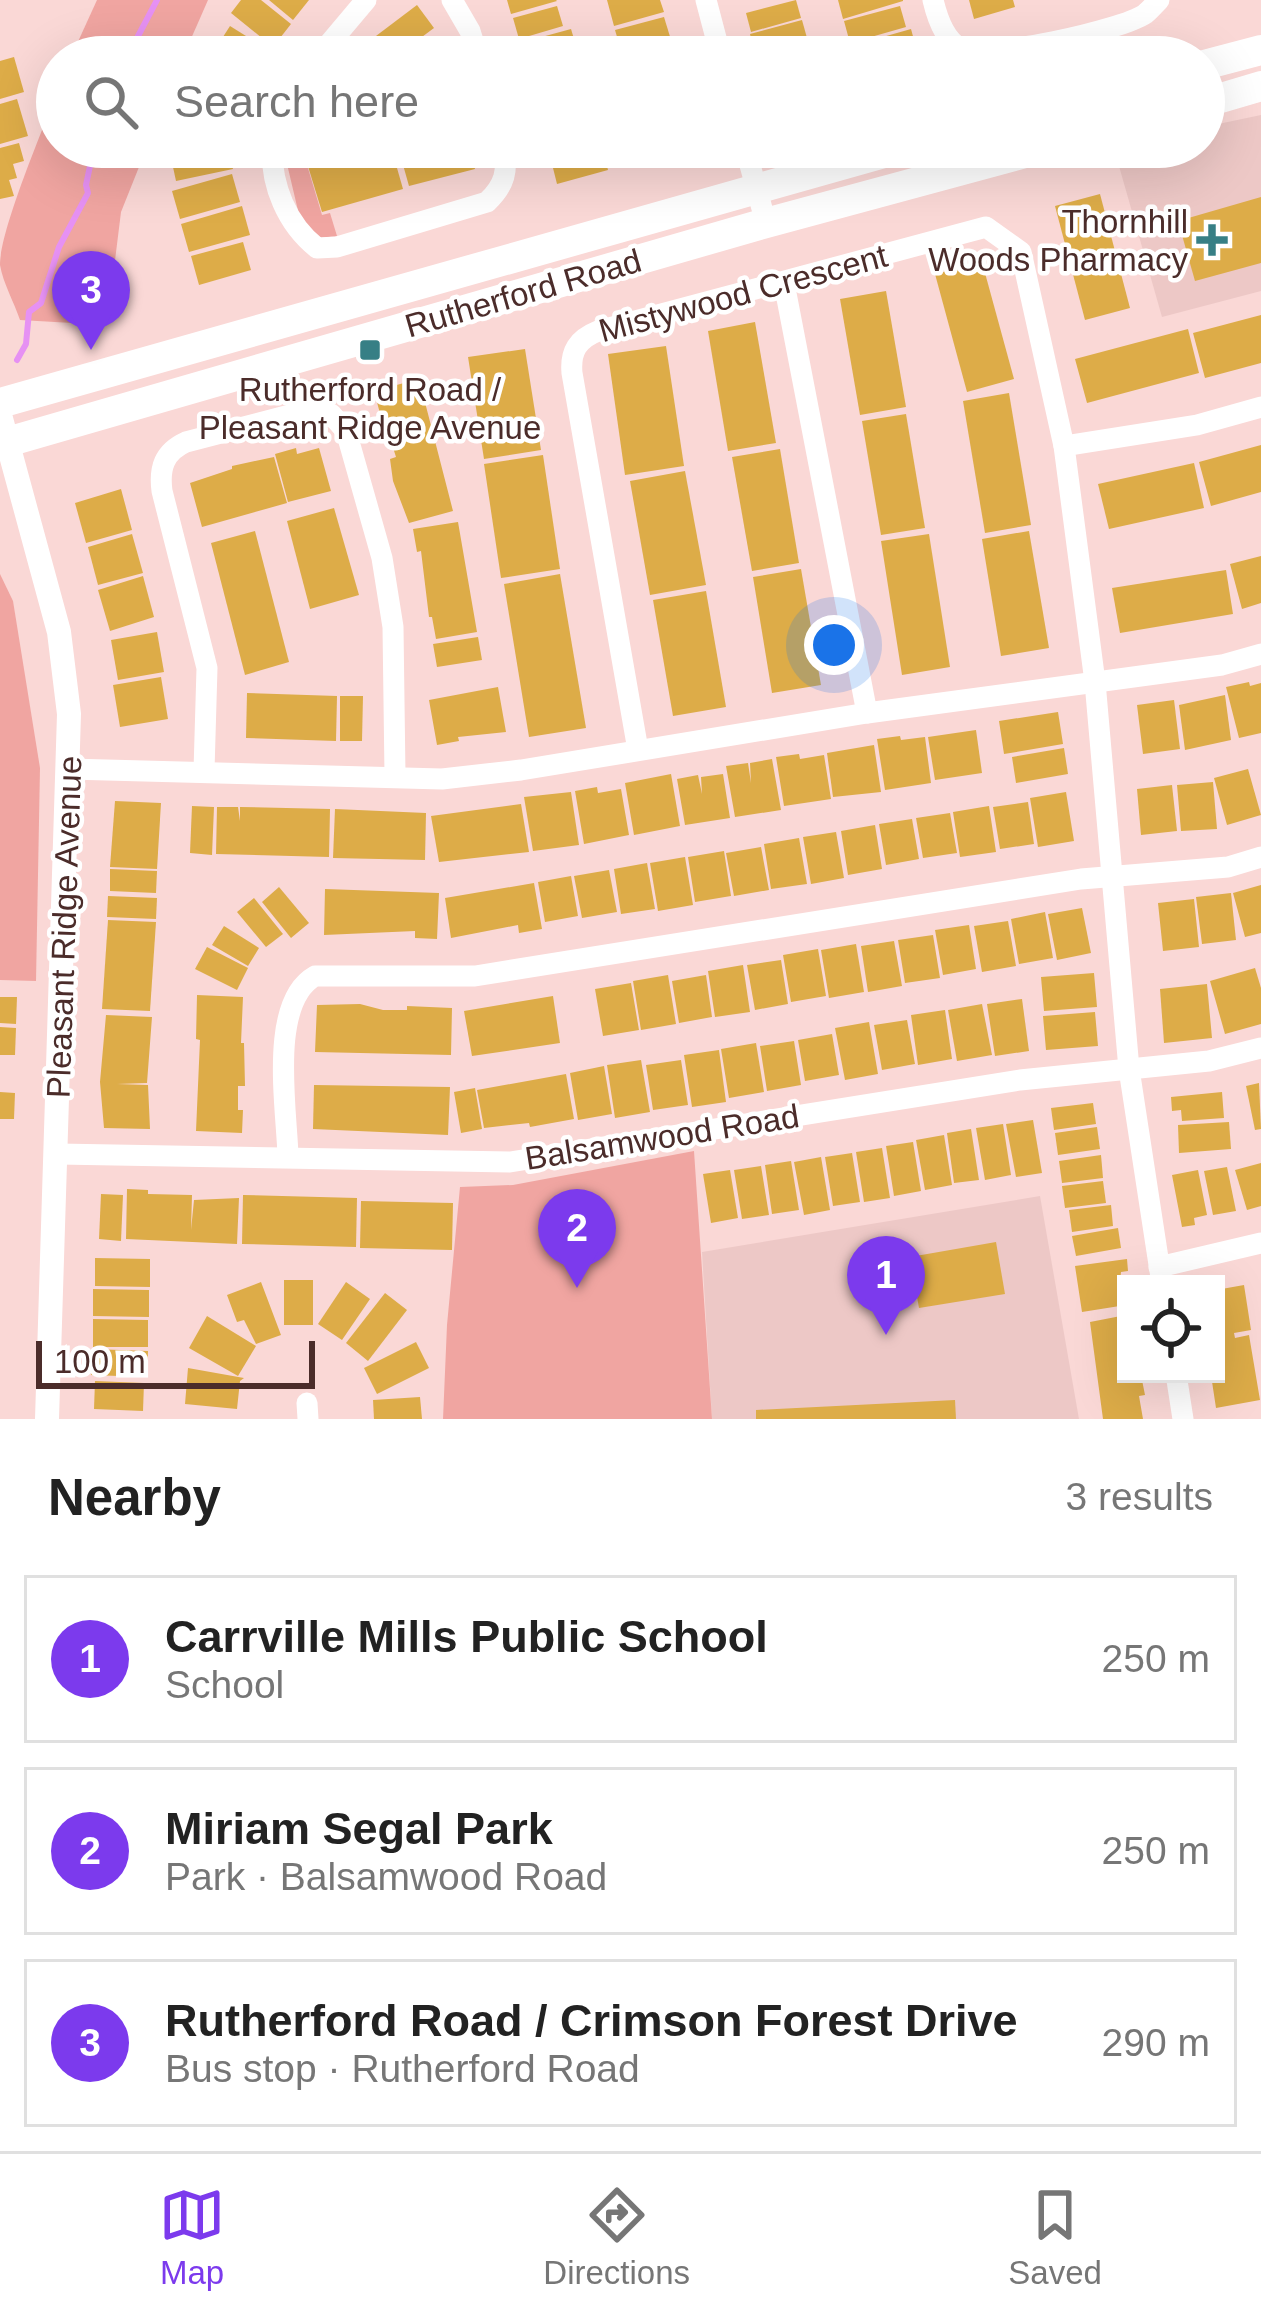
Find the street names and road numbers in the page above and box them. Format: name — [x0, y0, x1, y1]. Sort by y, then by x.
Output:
street label: Mistywood Crescent — [595, 237, 891, 349]
street label: Rutherford Road — [401, 242, 645, 344]
street label: Pleasant Ridge Avenue — [40, 755, 88, 1099]
street label: Balsamwood Road — [522, 1097, 802, 1177]

